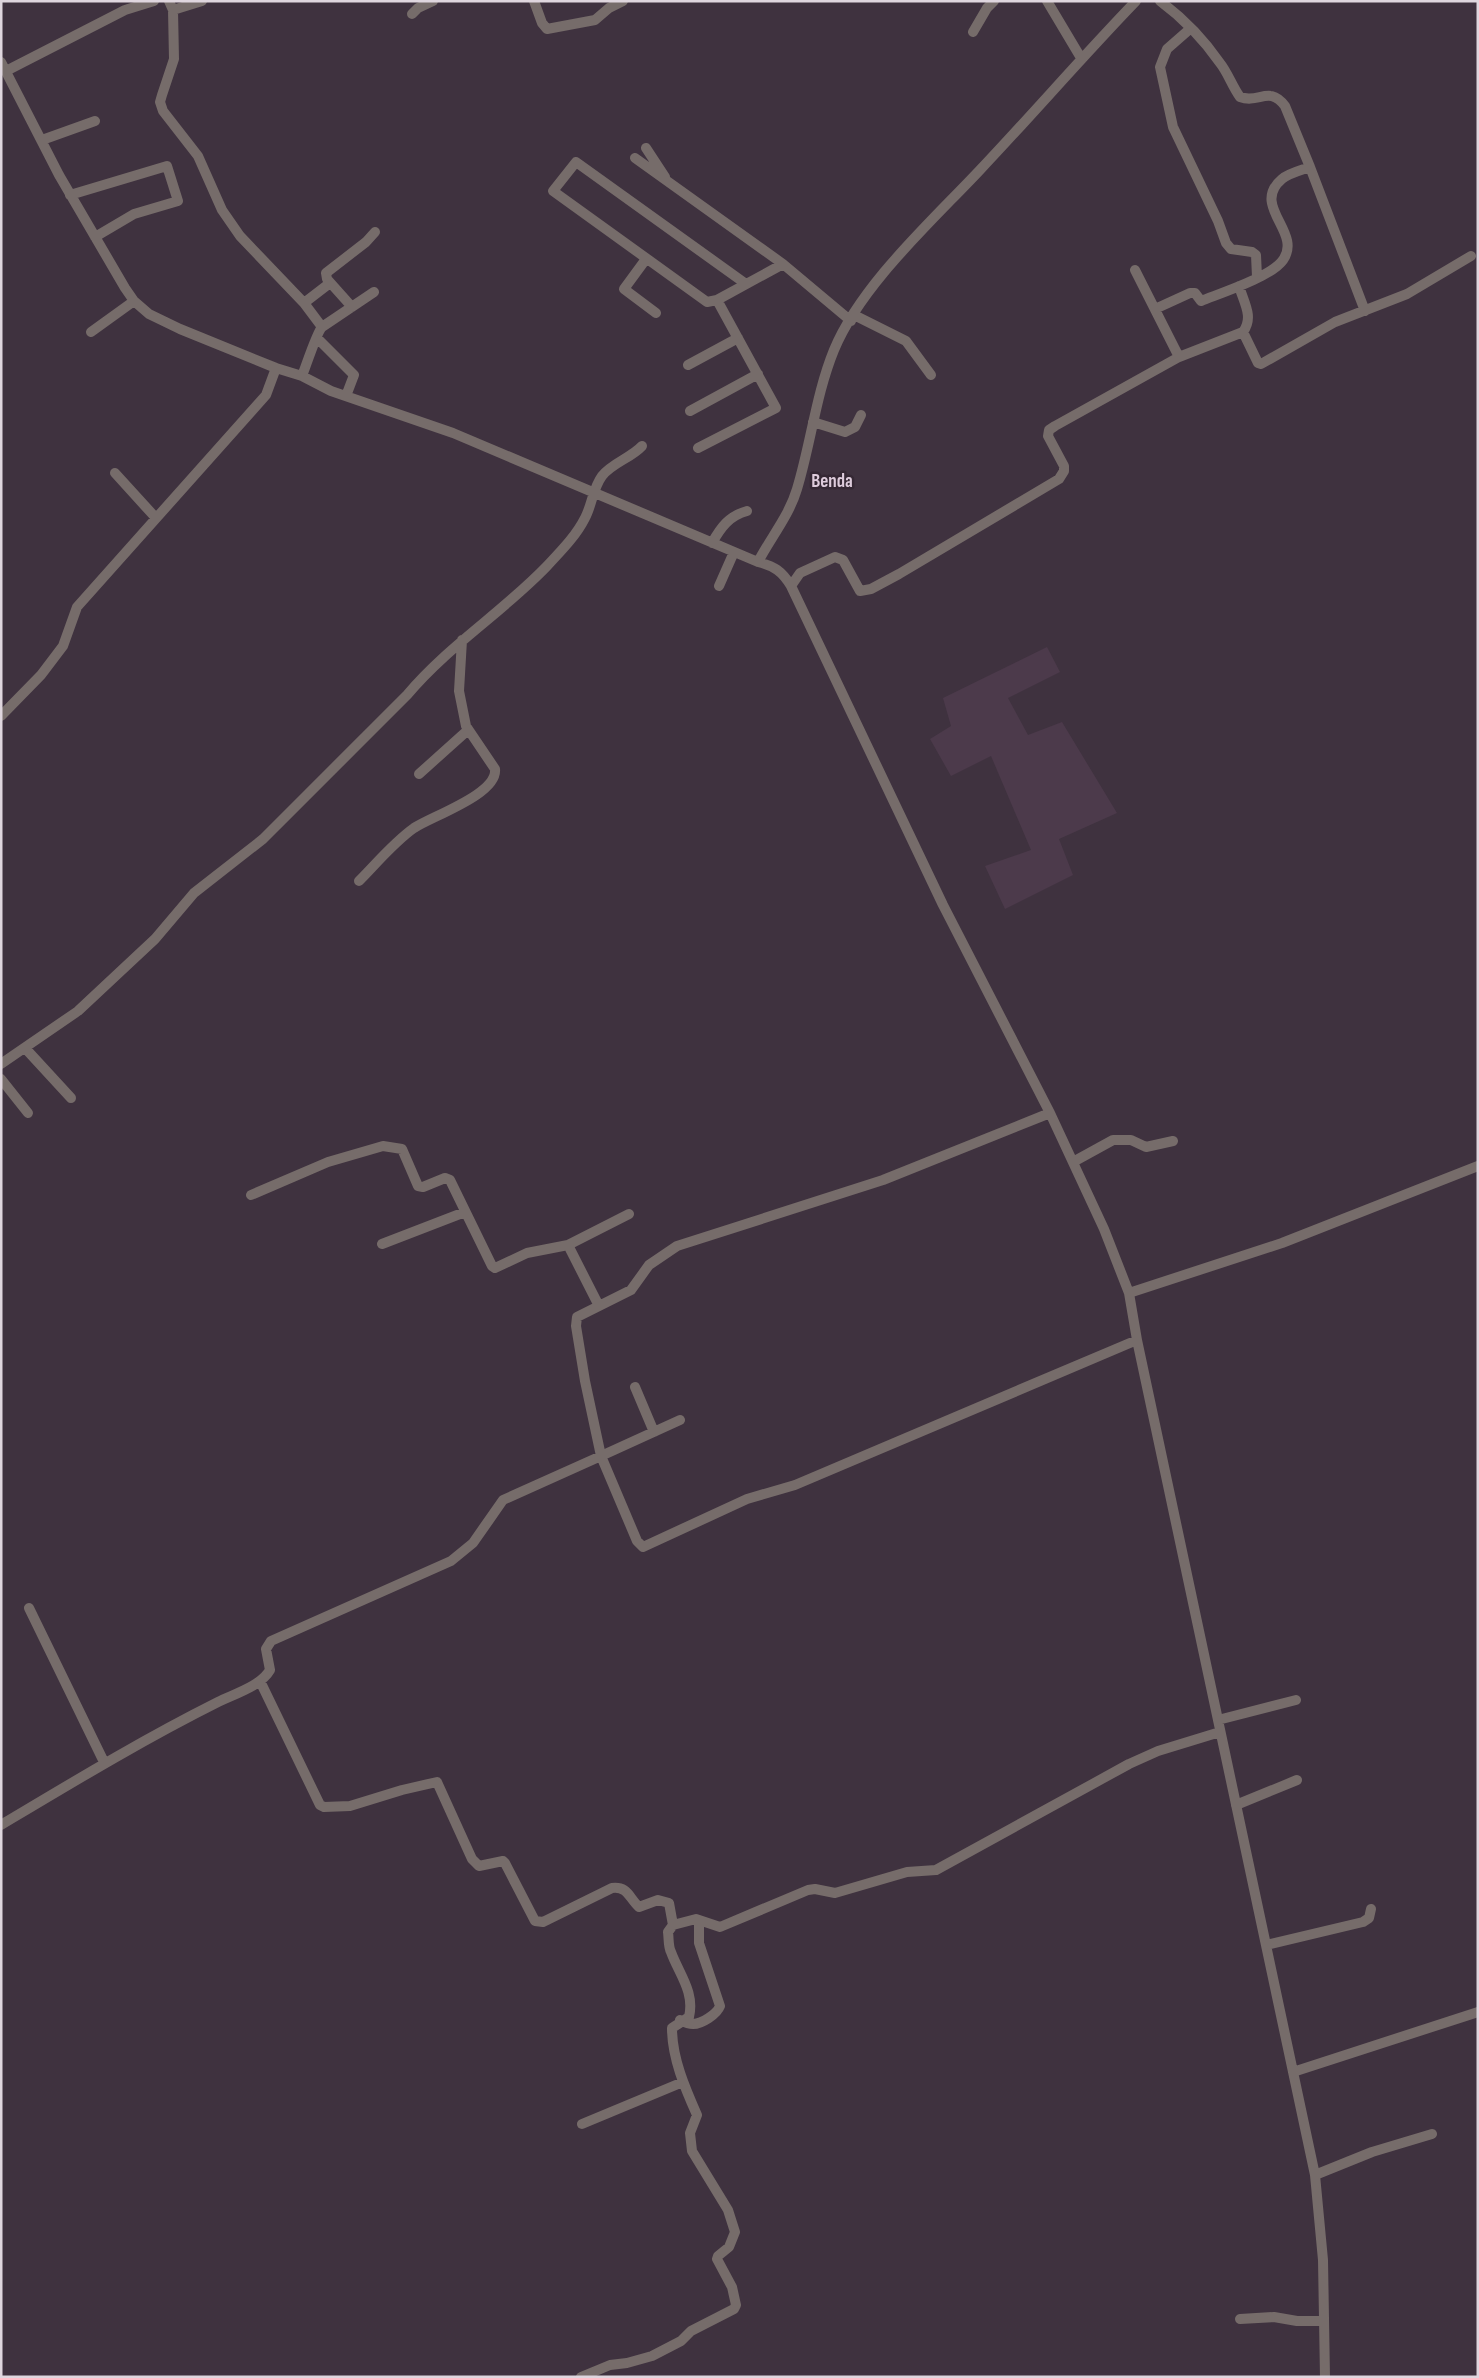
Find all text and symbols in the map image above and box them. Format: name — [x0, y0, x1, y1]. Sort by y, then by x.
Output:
district label: Benda — [811, 470, 853, 493]

